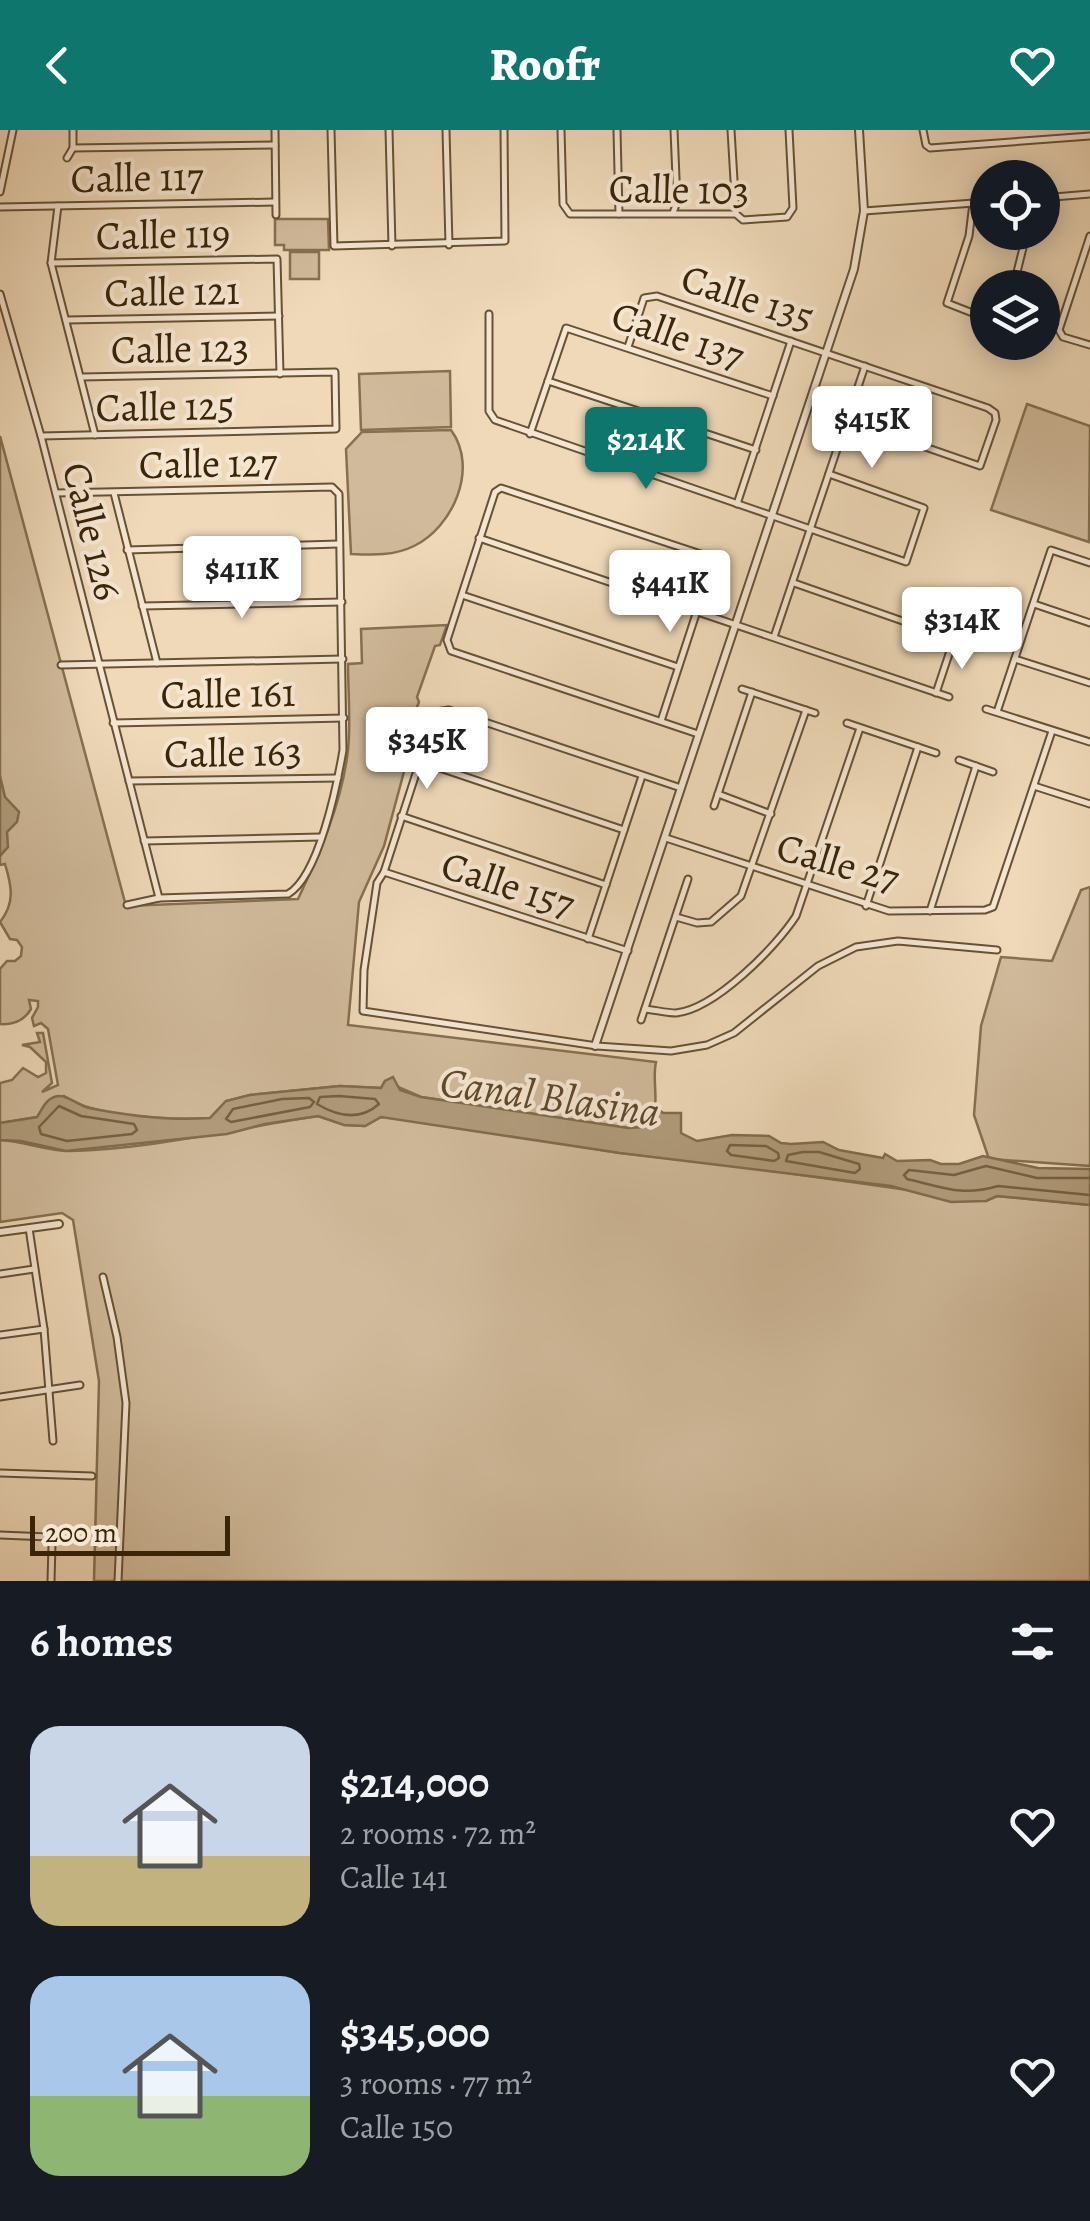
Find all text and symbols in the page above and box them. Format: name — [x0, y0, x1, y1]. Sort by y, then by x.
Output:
text: Roofr — [490, 34, 600, 96]
icon: back — [30, 38, 85, 93]
icon: heart — [1005, 38, 1060, 93]
street label: Calle 117 — [70, 149, 204, 206]
map controls — [970, 160, 1060, 360]
button: locate — [970, 160, 1060, 250]
street label: Calle 103 — [608, 161, 750, 218]
street label: Calle 119 — [95, 206, 231, 263]
street label: Calle 135 — [674, 250, 821, 345]
street label: Calle 121 — [104, 263, 240, 320]
button: layers — [970, 270, 1060, 360]
street label: Calle 137 — [605, 287, 751, 384]
street label: Calle 123 — [110, 320, 250, 377]
street label: Calle 125 — [95, 378, 235, 435]
pin: $415K — [802, 386, 942, 471]
text: $415K — [834, 396, 910, 440]
pin: $214K — [576, 407, 716, 492]
text: $214K — [607, 417, 685, 461]
street label: Calle 127 — [138, 435, 278, 492]
street label: Calle 126 — [49, 456, 136, 606]
pin: $411K — [172, 536, 312, 621]
text: $411K — [205, 546, 279, 590]
pin: $441K — [600, 550, 740, 635]
text: $441K — [631, 560, 709, 604]
pin: $314K — [892, 587, 1032, 672]
text: $314K — [924, 597, 1000, 641]
street label: Calle 161 — [160, 665, 296, 722]
pin: $345K — [357, 707, 497, 792]
text: $345K — [388, 717, 466, 761]
street label: Calle 163 — [164, 724, 302, 781]
street label: Calle 27 — [770, 819, 906, 906]
street label: Calle 157 — [434, 837, 582, 932]
water label: Canal Blasina — [437, 1053, 663, 1140]
scale bar — [30, 1511, 230, 1556]
text: 200 m — [45, 1514, 117, 1552]
text: 6 homes — [30, 1613, 173, 1670]
icon: filters — [1005, 1614, 1060, 1669]
text: $214,000 — [340, 1754, 489, 1811]
icon: home — [110, 1766, 230, 1886]
icon: heart — [1005, 1799, 1060, 1854]
text: 2 rooms · 72 m² — [340, 1811, 536, 1855]
text: Calle 141 — [340, 1855, 448, 1899]
text: $345,000 — [340, 2004, 490, 2061]
icon: home — [110, 2016, 230, 2136]
icon: heart — [1005, 2049, 1060, 2104]
text: 3 rooms · 77 m² — [340, 2061, 532, 2105]
text: Calle 150 — [340, 2105, 453, 2149]

